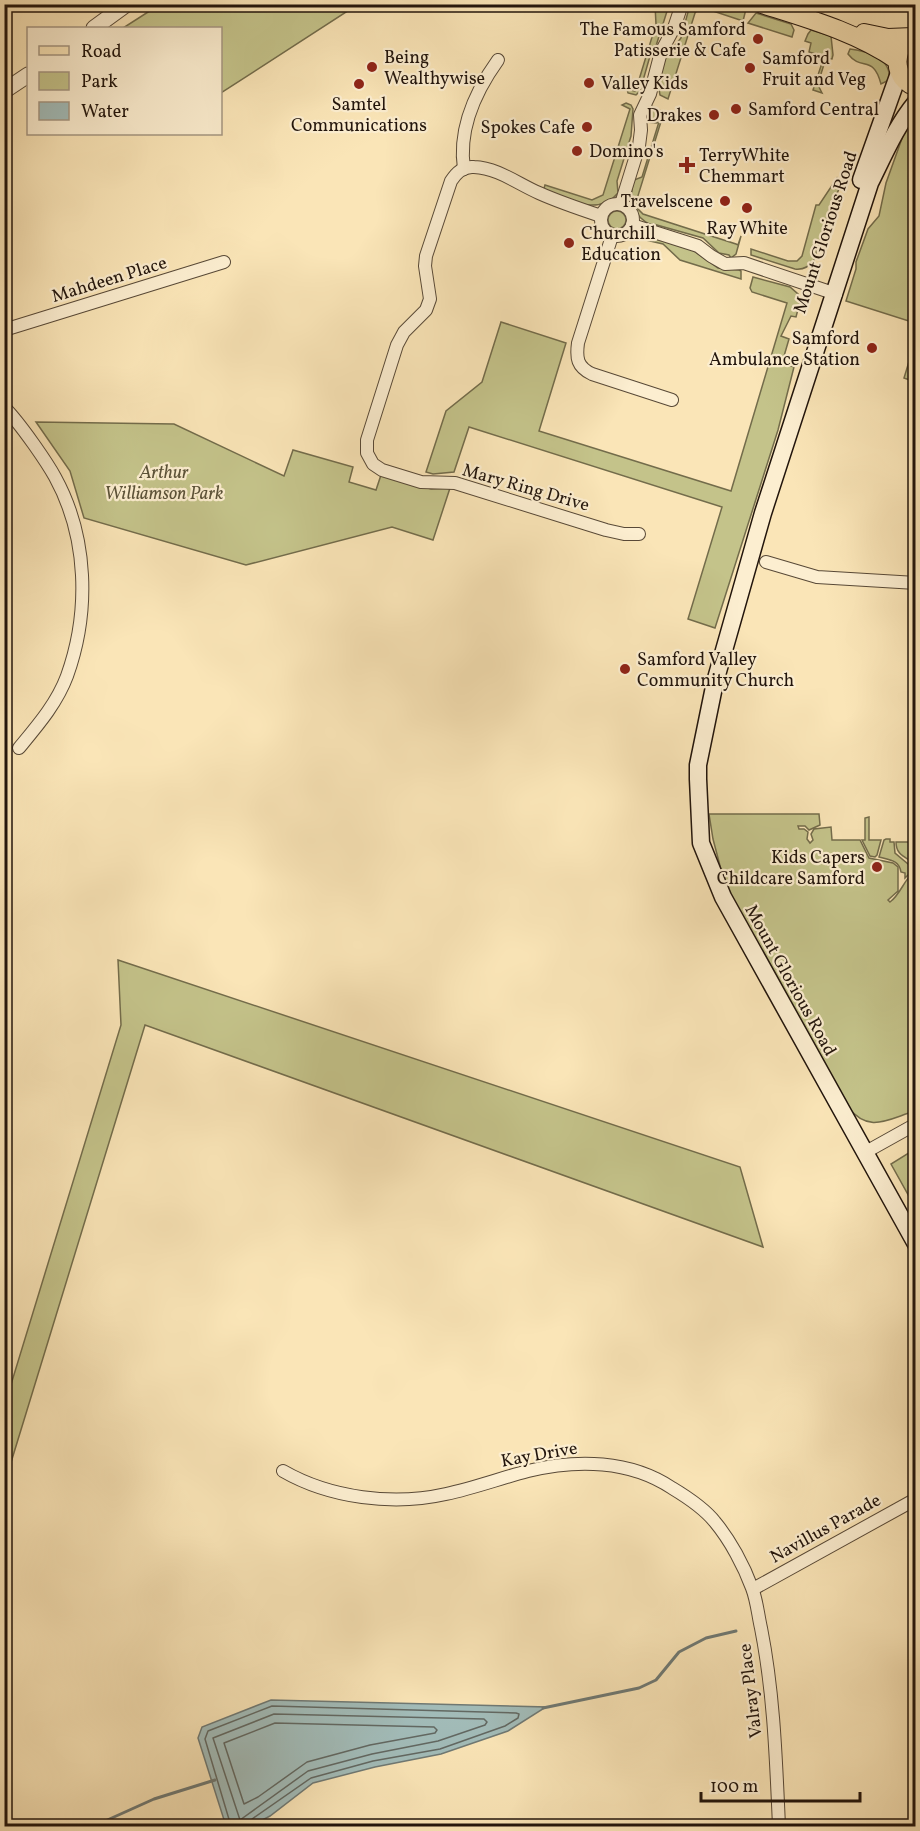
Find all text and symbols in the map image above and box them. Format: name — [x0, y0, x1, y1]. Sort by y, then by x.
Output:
place label: The Famous Samford Patisserie & Cafe — [580, 18, 746, 64]
legend — [27, 27, 222, 135]
marker: The Famous Samford Patisserie & Cafe — [751, 32, 765, 46]
text: Road — [81, 40, 122, 65]
place label: Being Wealthywise — [384, 46, 485, 92]
place label: Samford Fruit and Veg — [762, 47, 866, 93]
marker: Being Wealthywise — [365, 60, 379, 74]
marker: Samford Fruit and Veg — [743, 61, 757, 75]
text: Park — [81, 70, 118, 95]
place label: Valley Kids — [601, 72, 688, 97]
marker: Valley Kids — [582, 76, 596, 90]
marker: Samtel Communications — [352, 77, 366, 91]
place label: Samtel Communications — [291, 93, 427, 139]
place label: Samford Central — [748, 98, 879, 123]
text: Water — [81, 100, 129, 125]
marker: Samford Central — [729, 102, 743, 116]
place label: Drakes — [647, 104, 702, 129]
marker: Drakes — [707, 108, 721, 122]
place label: Spokes Cafe — [481, 116, 575, 141]
marker: Spokes Cafe — [580, 120, 594, 134]
place label: Domino's — [589, 140, 664, 165]
marker: Domino's — [570, 144, 584, 158]
place label: TerryWhite Chemmart — [699, 144, 790, 190]
street label: Mount Glorious Road — [788, 148, 865, 317]
marker: TerryWhite Chemmart — [680, 158, 694, 172]
place label: Travelscene — [620, 190, 713, 215]
marker: Travelscene — [718, 194, 732, 208]
marker: Ray White — [740, 201, 754, 215]
place label: Ray White — [706, 217, 788, 242]
place label: Churchill Education — [581, 222, 661, 268]
marker: Churchill Education — [562, 236, 576, 250]
street label: Mahdeen Place — [49, 251, 170, 310]
place label: Samford Ambulance Station — [709, 327, 860, 373]
marker: Samford Ambulance Station — [865, 341, 879, 355]
street label: Mary Ring Drive — [459, 458, 592, 519]
park label: Arthur Williamson Park — [105, 461, 223, 507]
place label: Samford Valley Community Church — [637, 648, 794, 694]
marker: Samford Valley Community Church — [618, 662, 632, 676]
place label: Kids Capers Childcare Samford — [717, 846, 865, 892]
marker: Kids Capers Childcare Samford — [870, 860, 884, 874]
street label: Mount Glorious Road — [738, 901, 842, 1061]
street label: Kay Drive — [499, 1436, 580, 1475]
street label: Navillus Parade — [766, 1488, 886, 1570]
street label: Valray Place — [733, 1642, 770, 1740]
scale bar — [701, 1765, 860, 1803]
text: 100 m — [710, 1775, 759, 1800]

